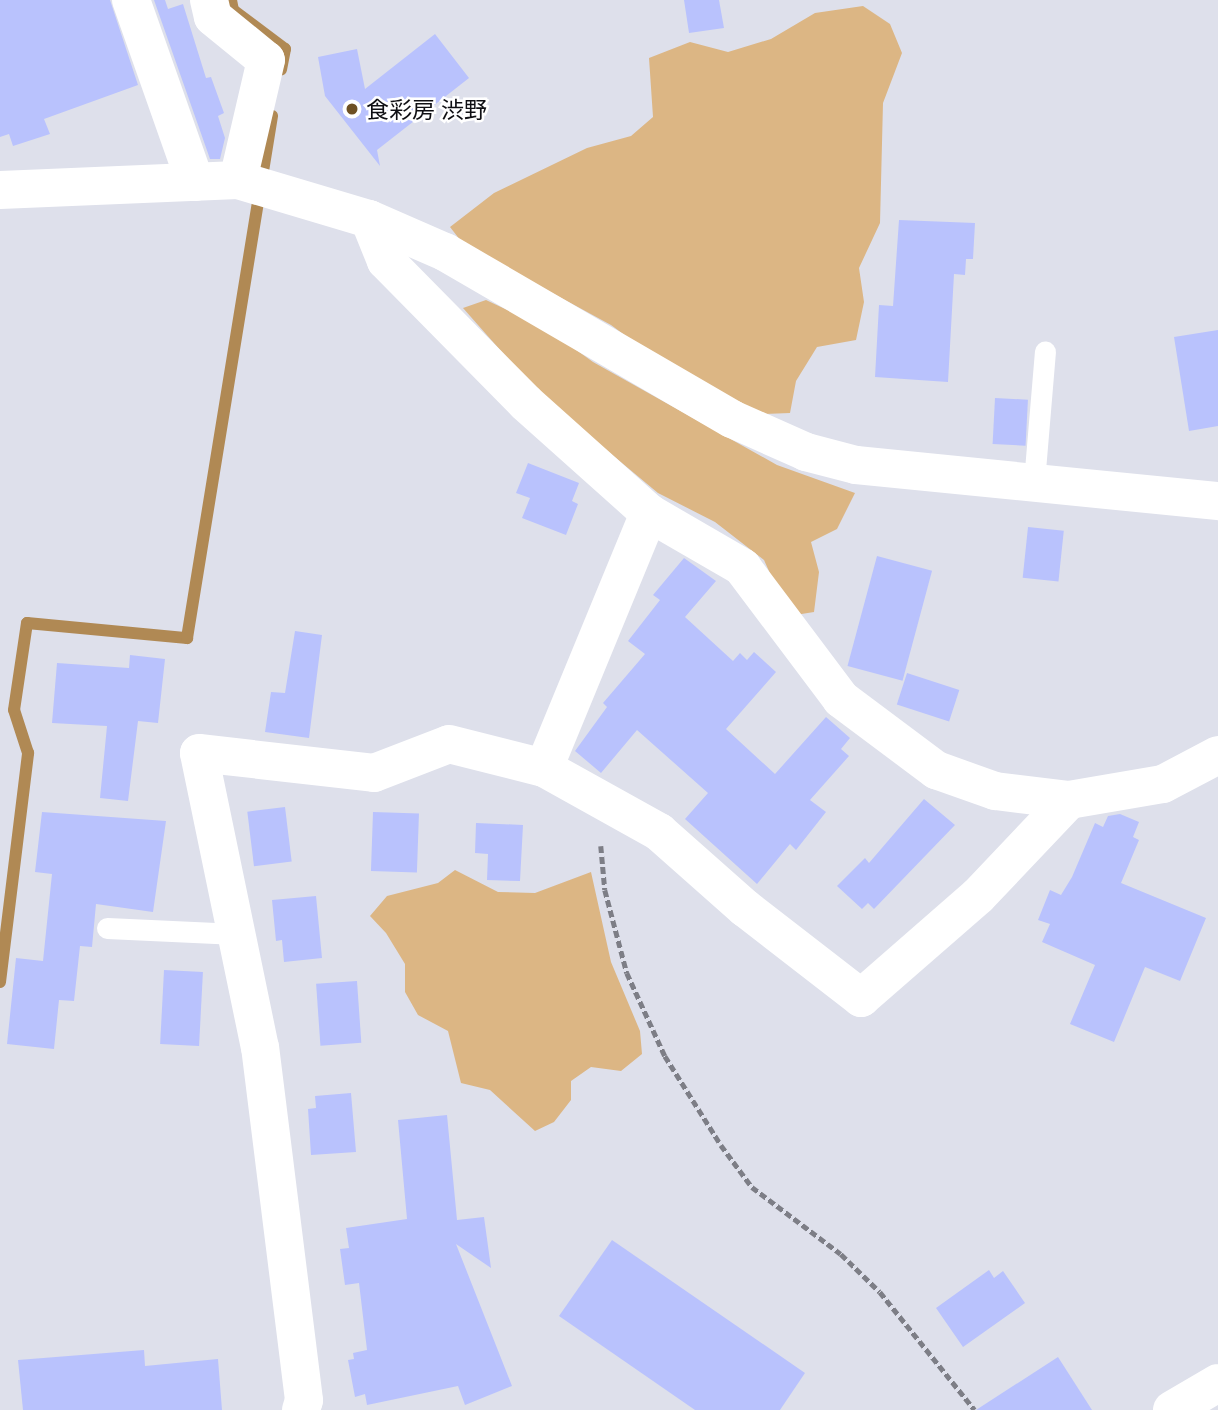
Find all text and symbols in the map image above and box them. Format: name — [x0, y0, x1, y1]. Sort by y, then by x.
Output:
place label: 食彩房 渋野 — [366, 95, 487, 123]
marker: 食彩房 渋野 — [344, 101, 360, 117]

